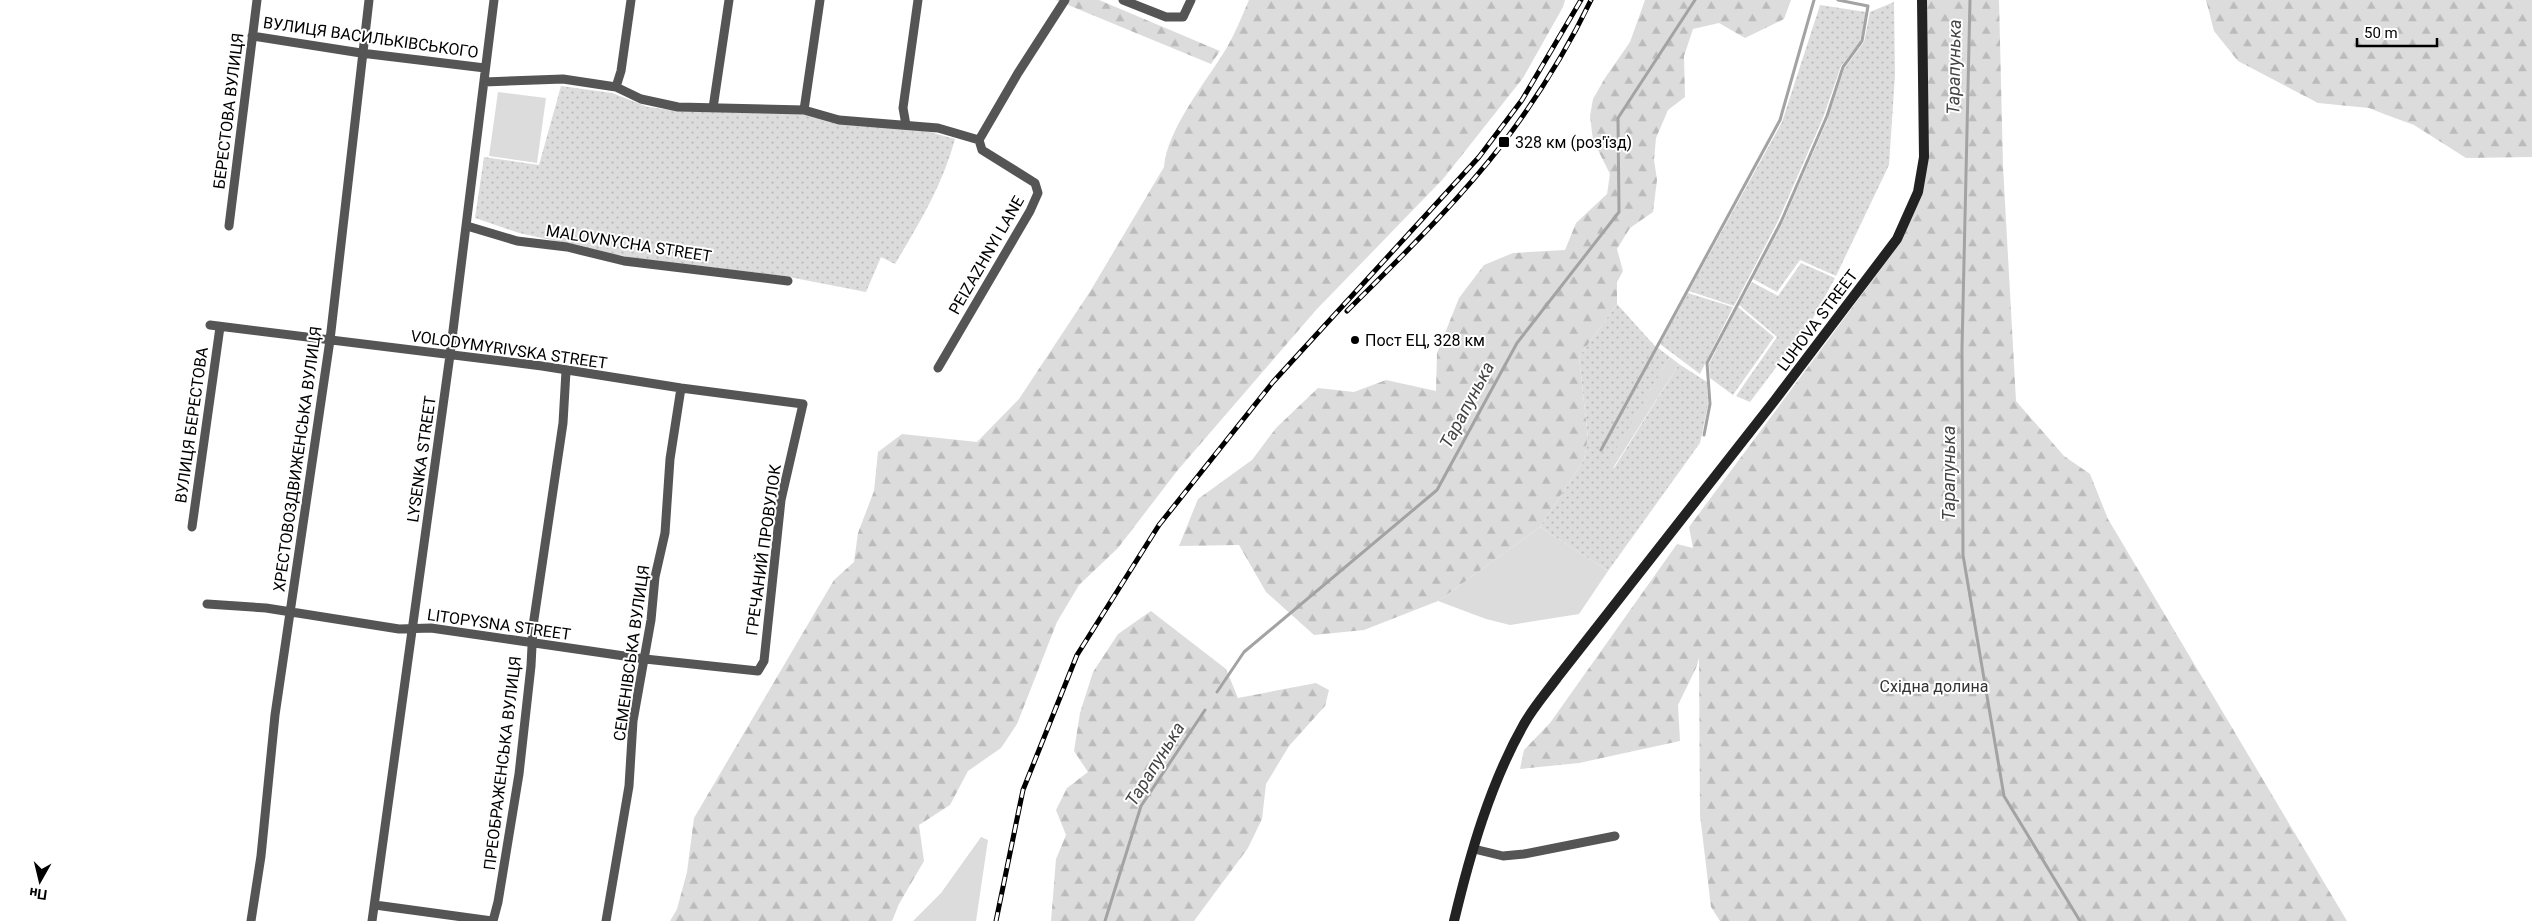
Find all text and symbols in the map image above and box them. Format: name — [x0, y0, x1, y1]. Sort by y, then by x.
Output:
street label: ВУЛИЦЯ ВАСИЛЬКІВСЬКОГО — [262, 13, 480, 62]
scale bar — [2357, 15, 2437, 47]
water label: Тарапунька — [1942, 19, 1965, 115]
text: 50 m — [2364, 24, 2398, 42]
street label: БЕРЕСТОВА ВУЛИЦЯ — [209, 32, 248, 190]
place label: 328 км (роз'їзд) — [1515, 133, 1632, 152]
marker: 328 км (роз'їзд) — [1497, 135, 1511, 149]
street label: PEIZAZHNYI LANE — [945, 193, 1028, 318]
street label: MALOVNYCHA STREET — [545, 221, 714, 266]
street label: LUHOVA STREET — [1773, 266, 1862, 375]
street label: ХРЕСТОВОЗДВИЖЕНСЬКА ВУЛИЦЯ — [269, 325, 326, 593]
street label: VOLODYMYRIVSKA STREET — [409, 326, 609, 373]
place label: Пост ЕЦ, 328 км — [1365, 331, 1485, 350]
marker: Пост ЕЦ, 328 км — [1349, 334, 1361, 346]
street label: ВУЛИЦЯ БЕРЕСТОВА — [171, 345, 212, 504]
water label: Тарапунька — [1435, 358, 1498, 452]
street label: LYSENKA STREET — [403, 394, 440, 524]
water label: Тарапунька — [1938, 425, 1959, 521]
street label: ГРЕЧАНИЙ ПРОВУЛОК — [742, 463, 785, 637]
street label: СЕМЕНІВСЬКА ВУЛИЦЯ — [610, 564, 653, 742]
street label: LITOPYSNA STREET — [426, 605, 572, 644]
street label: ПРЕОБРАЖЕНСЬКА ВУЛИЦЯ — [480, 655, 525, 871]
park label: Східна долина — [1880, 677, 1988, 696]
water label: Тарапунька — [1120, 718, 1189, 810]
north arrow — [15, 856, 65, 906]
text: Пн — [28, 885, 48, 903]

